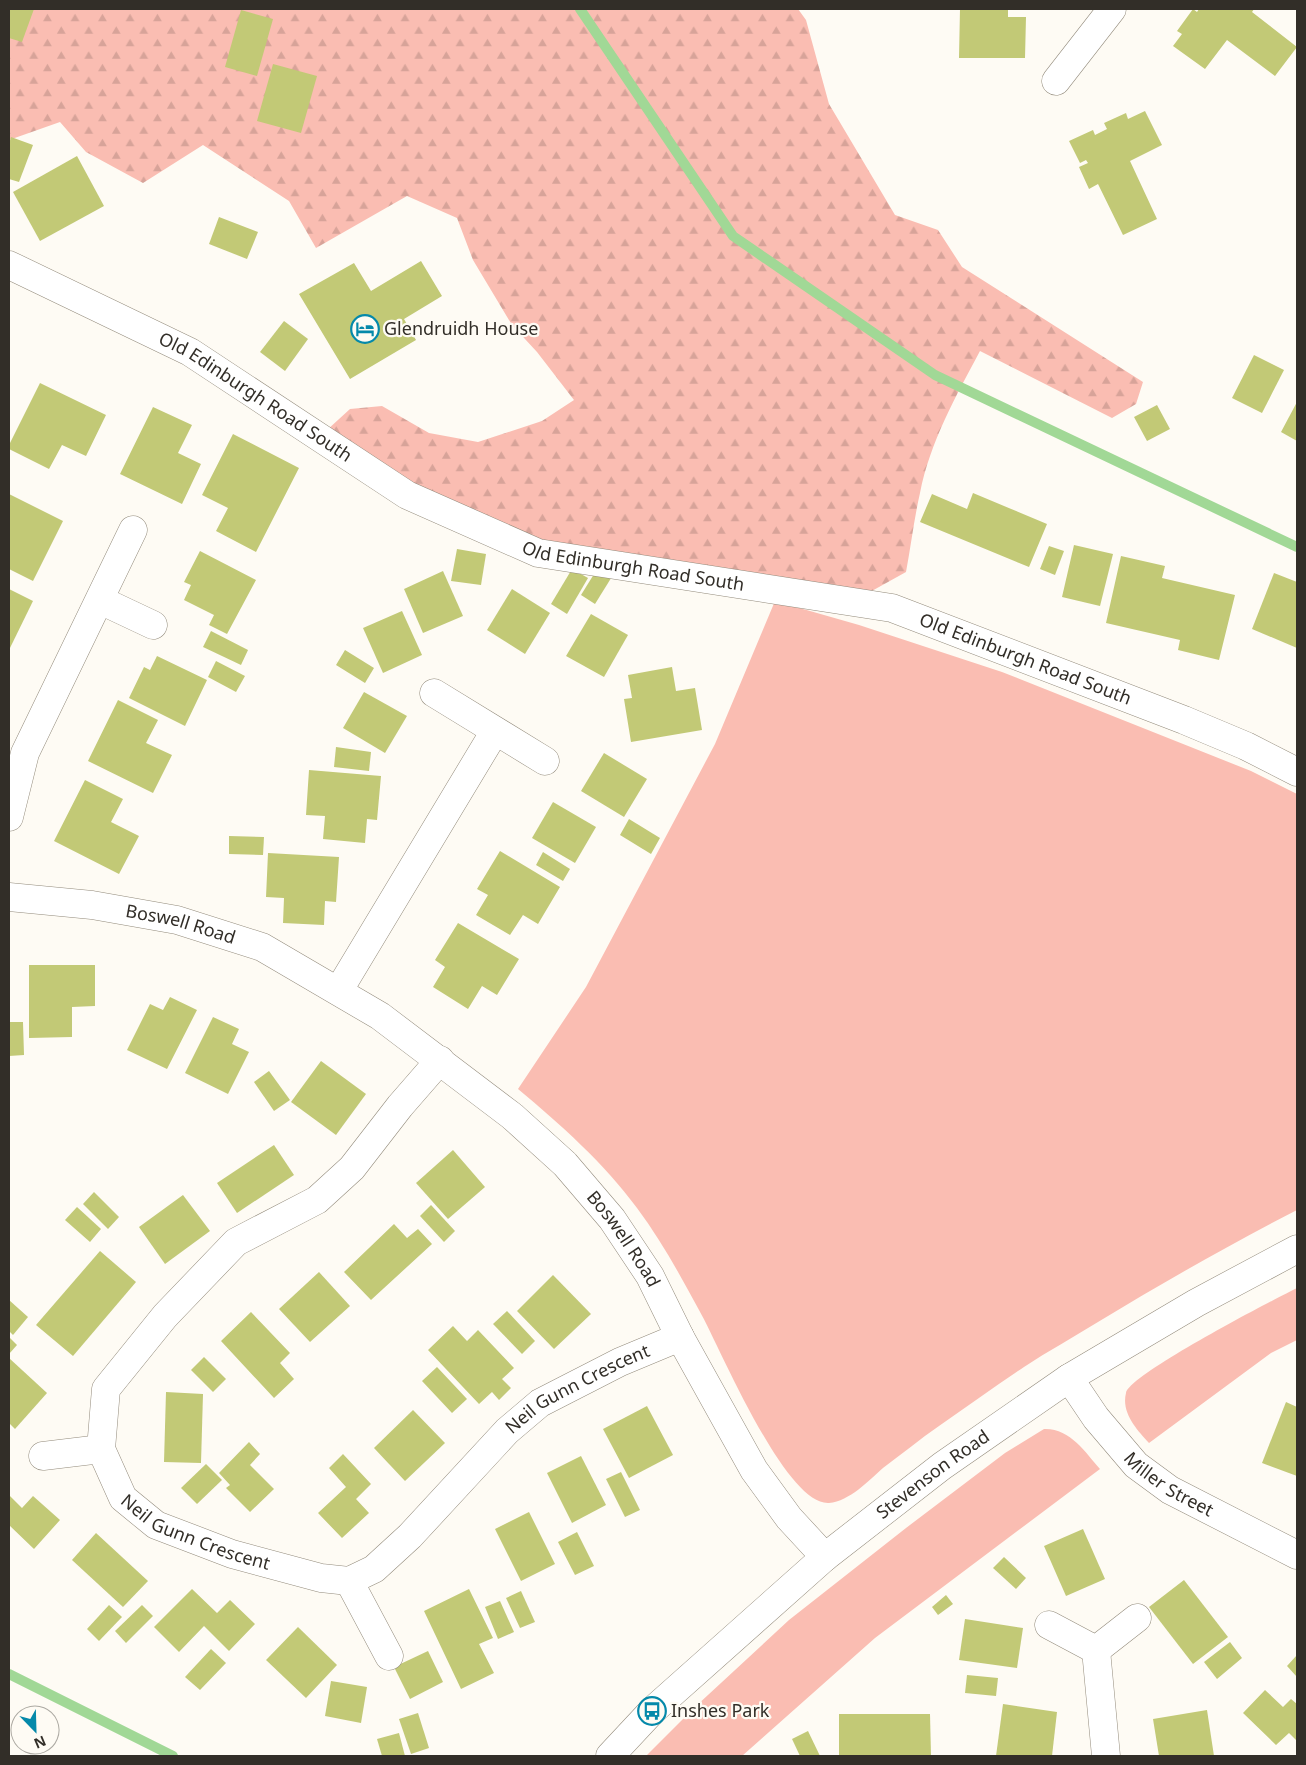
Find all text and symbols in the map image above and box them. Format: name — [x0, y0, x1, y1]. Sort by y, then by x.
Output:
hotel icon: Glendruidh House — [350, 314, 380, 344]
place label: Glendruidh House — [384, 316, 538, 340]
street label: Old Edinburgh Road South — [155, 326, 357, 467]
street label: Old Edinburgh Road South — [518, 534, 746, 596]
street label: Old Edinburgh Road South — [916, 607, 1135, 710]
street label: Boswell Road — [124, 898, 239, 949]
street label: Boswell Road — [582, 1185, 666, 1291]
street label: Neil Gunn Crescent — [500, 1338, 653, 1438]
street label: Stevenson Road — [871, 1424, 994, 1524]
street label: Miller Street — [1119, 1446, 1218, 1522]
street label: Neil Gunn Crescent — [116, 1488, 274, 1575]
bus stop icon: Inshes Park — [637, 1696, 667, 1726]
place label: Inshes Park — [671, 1698, 770, 1722]
north arrow — [10, 1705, 60, 1755]
text: N — [31, 1731, 49, 1753]

